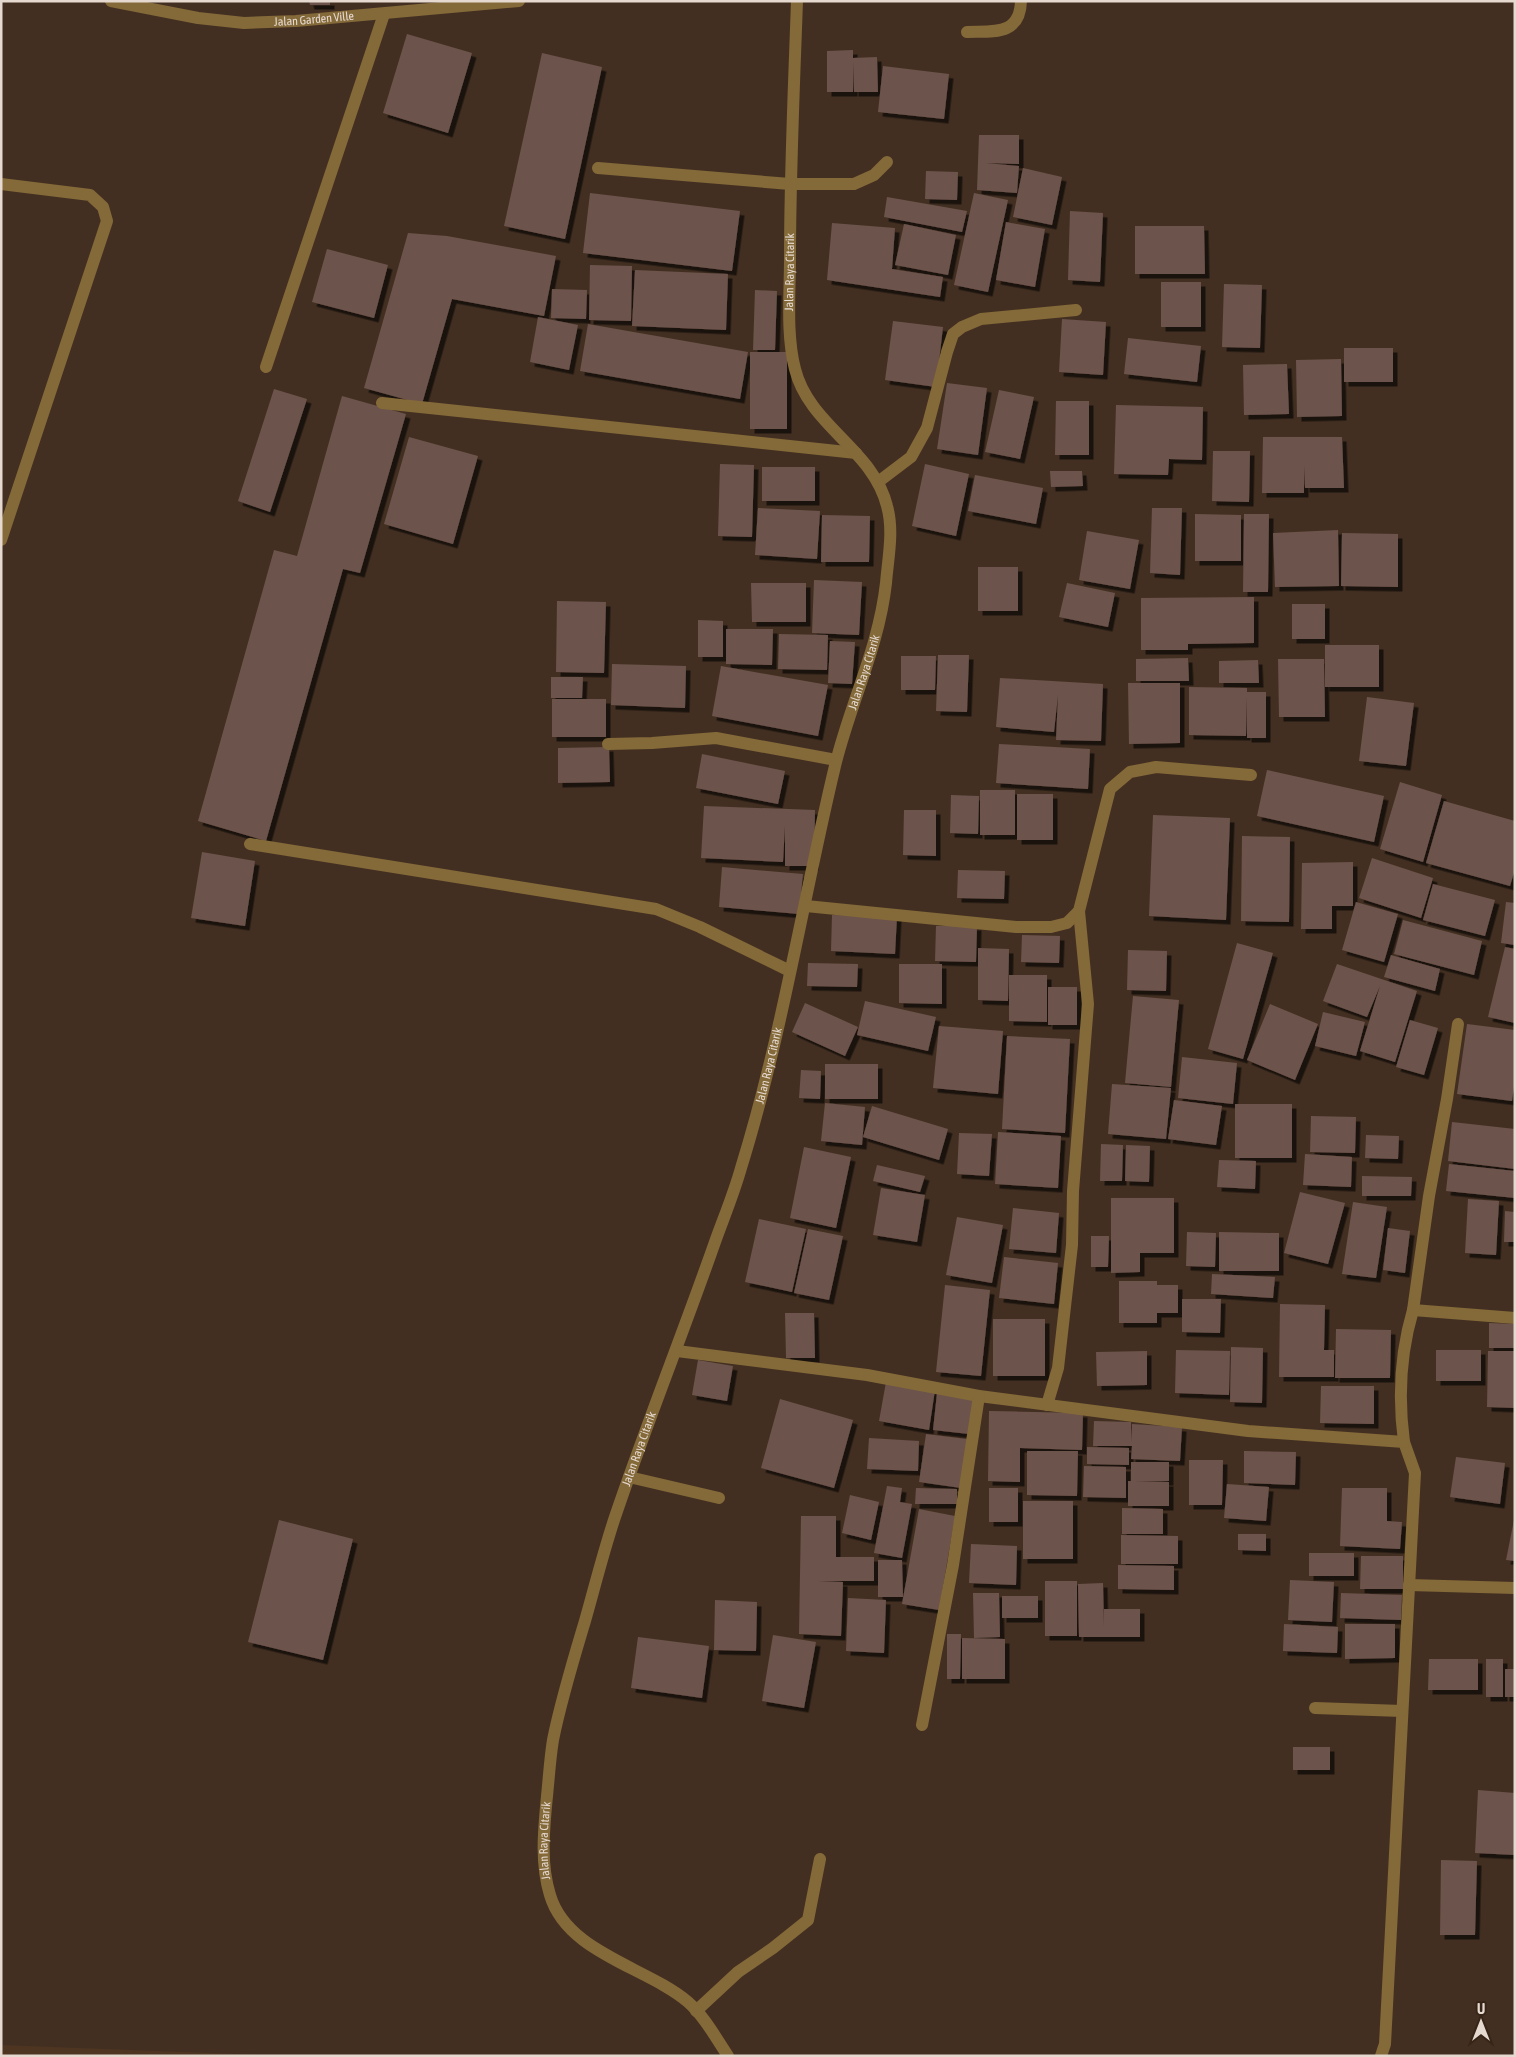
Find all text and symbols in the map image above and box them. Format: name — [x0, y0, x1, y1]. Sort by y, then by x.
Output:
street label: Jalan Garden Ville — [274, 9, 355, 29]
street label: Jalan Raya Citarik — [782, 232, 797, 311]
street label: Jalan Raya Citarik — [845, 632, 883, 712]
street label: Jalan Raya Citarik — [753, 1025, 785, 1105]
street label: Jalan Raya Citarik — [619, 1409, 659, 1488]
street label: Jalan Raya Citarik — [537, 1800, 553, 1881]
north arrow — [1456, 1997, 1506, 2047]
text: U — [1477, 2001, 1485, 2017]

